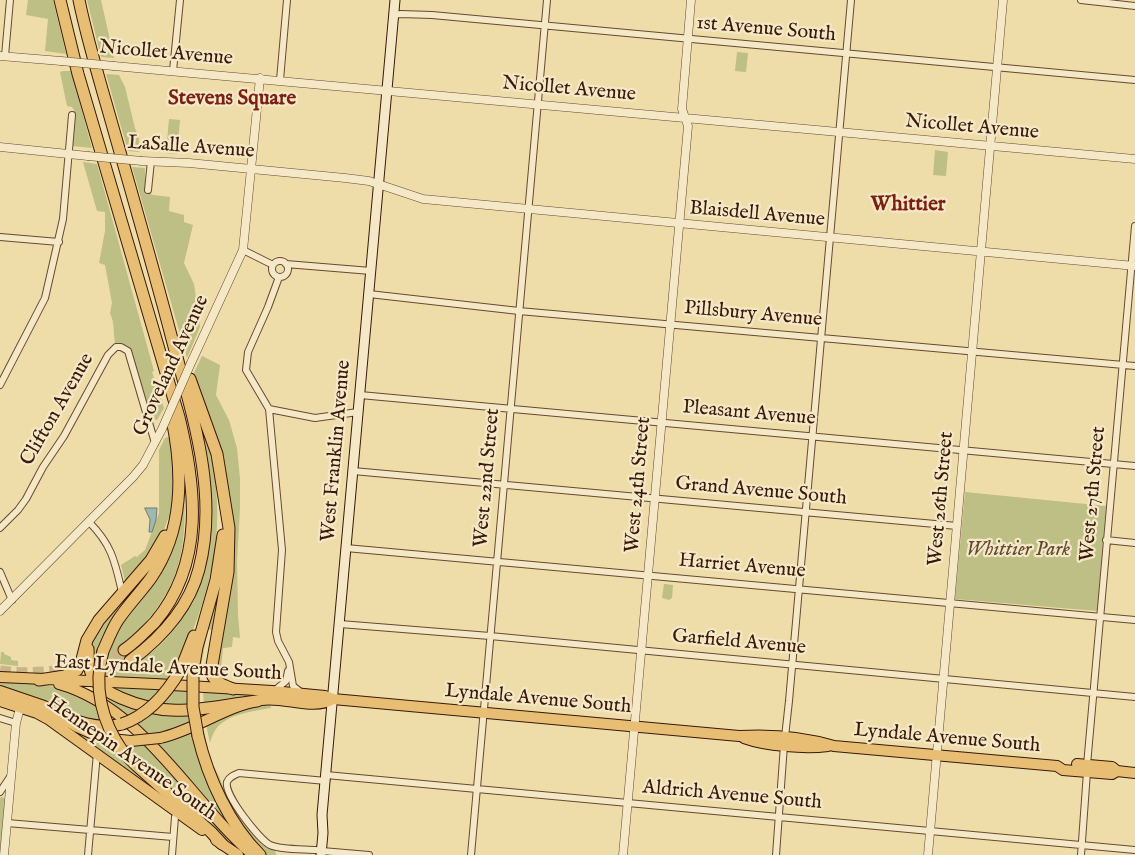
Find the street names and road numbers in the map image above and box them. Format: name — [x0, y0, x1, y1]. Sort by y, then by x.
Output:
street label: 1st Avenue South — [695, 12, 837, 48]
street label: Nicollet Avenue — [98, 36, 234, 72]
street label: Nicollet Avenue — [501, 72, 637, 108]
street label: Nicollet Avenue — [904, 110, 1040, 146]
street label: LaSalle Avenue — [127, 132, 255, 164]
street label: Blaisdell Avenue — [688, 197, 826, 233]
street label: Groveland Avenue — [129, 292, 215, 440]
street label: Pillsbury Avenue — [683, 297, 823, 333]
street label: Clifton Avenue — [16, 349, 100, 471]
street label: West Franklin Avenue — [317, 359, 357, 543]
street label: Pleasant Avenue — [682, 396, 816, 432]
street label: West 22nd Street — [470, 407, 506, 549]
street label: West 24th Street — [621, 416, 657, 554]
street label: West 27th Street — [1076, 425, 1112, 563]
street label: West 26th Street — [924, 431, 960, 567]
street label: Grand Avenue South — [674, 473, 848, 511]
street label: Harriet Avenue — [678, 549, 806, 585]
street label: Garfield Avenue — [671, 625, 807, 661]
street label: East Lyndale Avenue South — [54, 651, 282, 687]
street label: Lyndale Avenue South — [444, 680, 632, 720]
street label: Hennepin Avenue South — [41, 691, 221, 827]
street label: Lyndale Avenue South — [853, 719, 1041, 759]
street label: Aldrich Avenue South — [641, 776, 823, 816]

